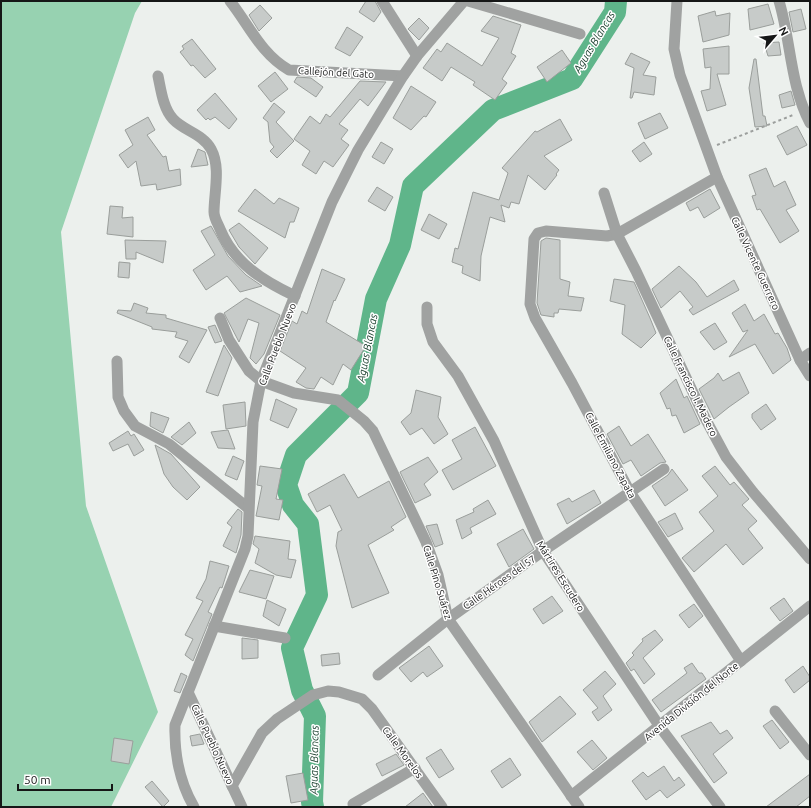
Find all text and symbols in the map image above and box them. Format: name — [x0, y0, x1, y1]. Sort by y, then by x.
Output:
water label: Aguas Blancas — [570, 9, 617, 76]
north arrow — [755, 16, 795, 56]
text: N — [777, 25, 791, 38]
street label: Callejón del Gato — [298, 65, 374, 80]
street label: Calle Vicente Guerrero — [729, 215, 782, 312]
street label: Calle Pueblo Nuevo — [257, 301, 298, 387]
water label: Aguas Blancas — [354, 312, 380, 384]
street label: Calle Francisco I. Madero — [661, 334, 720, 438]
street label: Calle Emiliano Zapata — [583, 410, 638, 500]
street label: Mártires Escudero — [534, 539, 587, 614]
street label: Calle Pino Suárez — [421, 544, 454, 621]
street label: Calle Héroes del 57 — [461, 553, 538, 612]
street label: Avenida División del Norte — [642, 660, 741, 743]
street label: Calle Pueblo Nuevo — [189, 702, 236, 786]
street label: Calle Morelos — [380, 724, 425, 780]
water label: Aguas Blancas — [307, 725, 321, 796]
scale bar — [18, 766, 112, 792]
text: 50 m — [24, 773, 51, 786]

